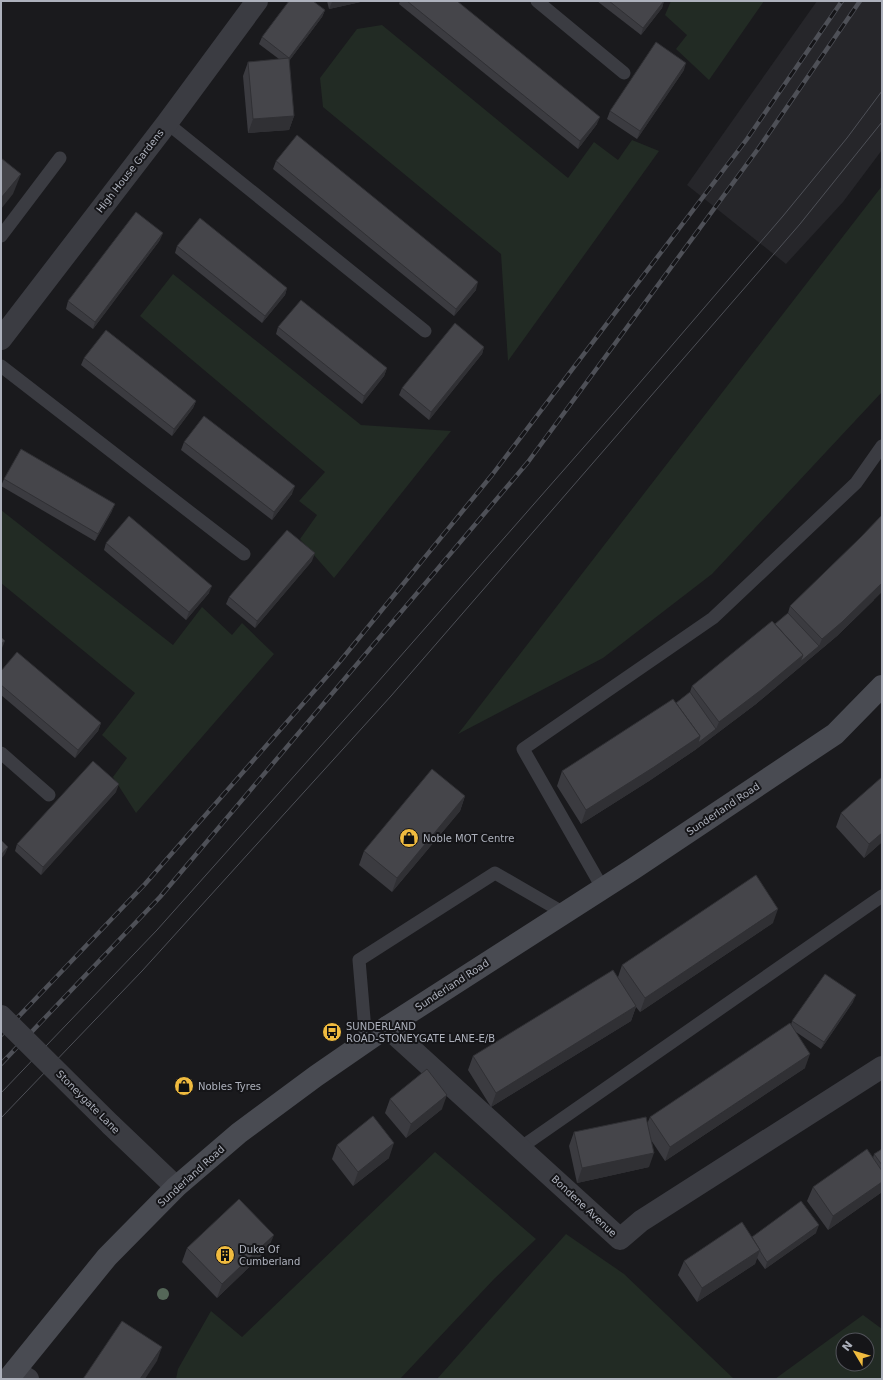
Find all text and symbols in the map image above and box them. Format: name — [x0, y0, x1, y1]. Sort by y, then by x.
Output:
street label: High House Gardens — [94, 127, 166, 215]
street label: Sunderland Road — [684, 781, 762, 837]
shop icon: Noble MOT Centre — [398, 827, 420, 849]
place label: Noble MOT Centre — [423, 833, 514, 844]
street label: Sunderland Road — [413, 957, 491, 1013]
bus stop icon: SUNDERLAND ROAD-STONEYGATE LANE-E/B — [321, 1021, 343, 1043]
place label: SUNDERLAND ROAD-STONEYGATE LANE-E/B — [346, 1021, 495, 1044]
street label: Stoneygate Lane — [54, 1068, 122, 1136]
shop icon: Nobles Tyres — [173, 1075, 195, 1097]
place label: Nobles Tyres — [198, 1081, 261, 1092]
street label: Sunderland Road — [156, 1143, 226, 1209]
street label: Bondene Avenue — [549, 1173, 619, 1239]
building icon: Duke Of Cumberland — [214, 1244, 236, 1266]
place label: Duke Of Cumberland — [239, 1244, 300, 1267]
north arrow — [835, 1332, 875, 1372]
text: N — [840, 1339, 855, 1354]

